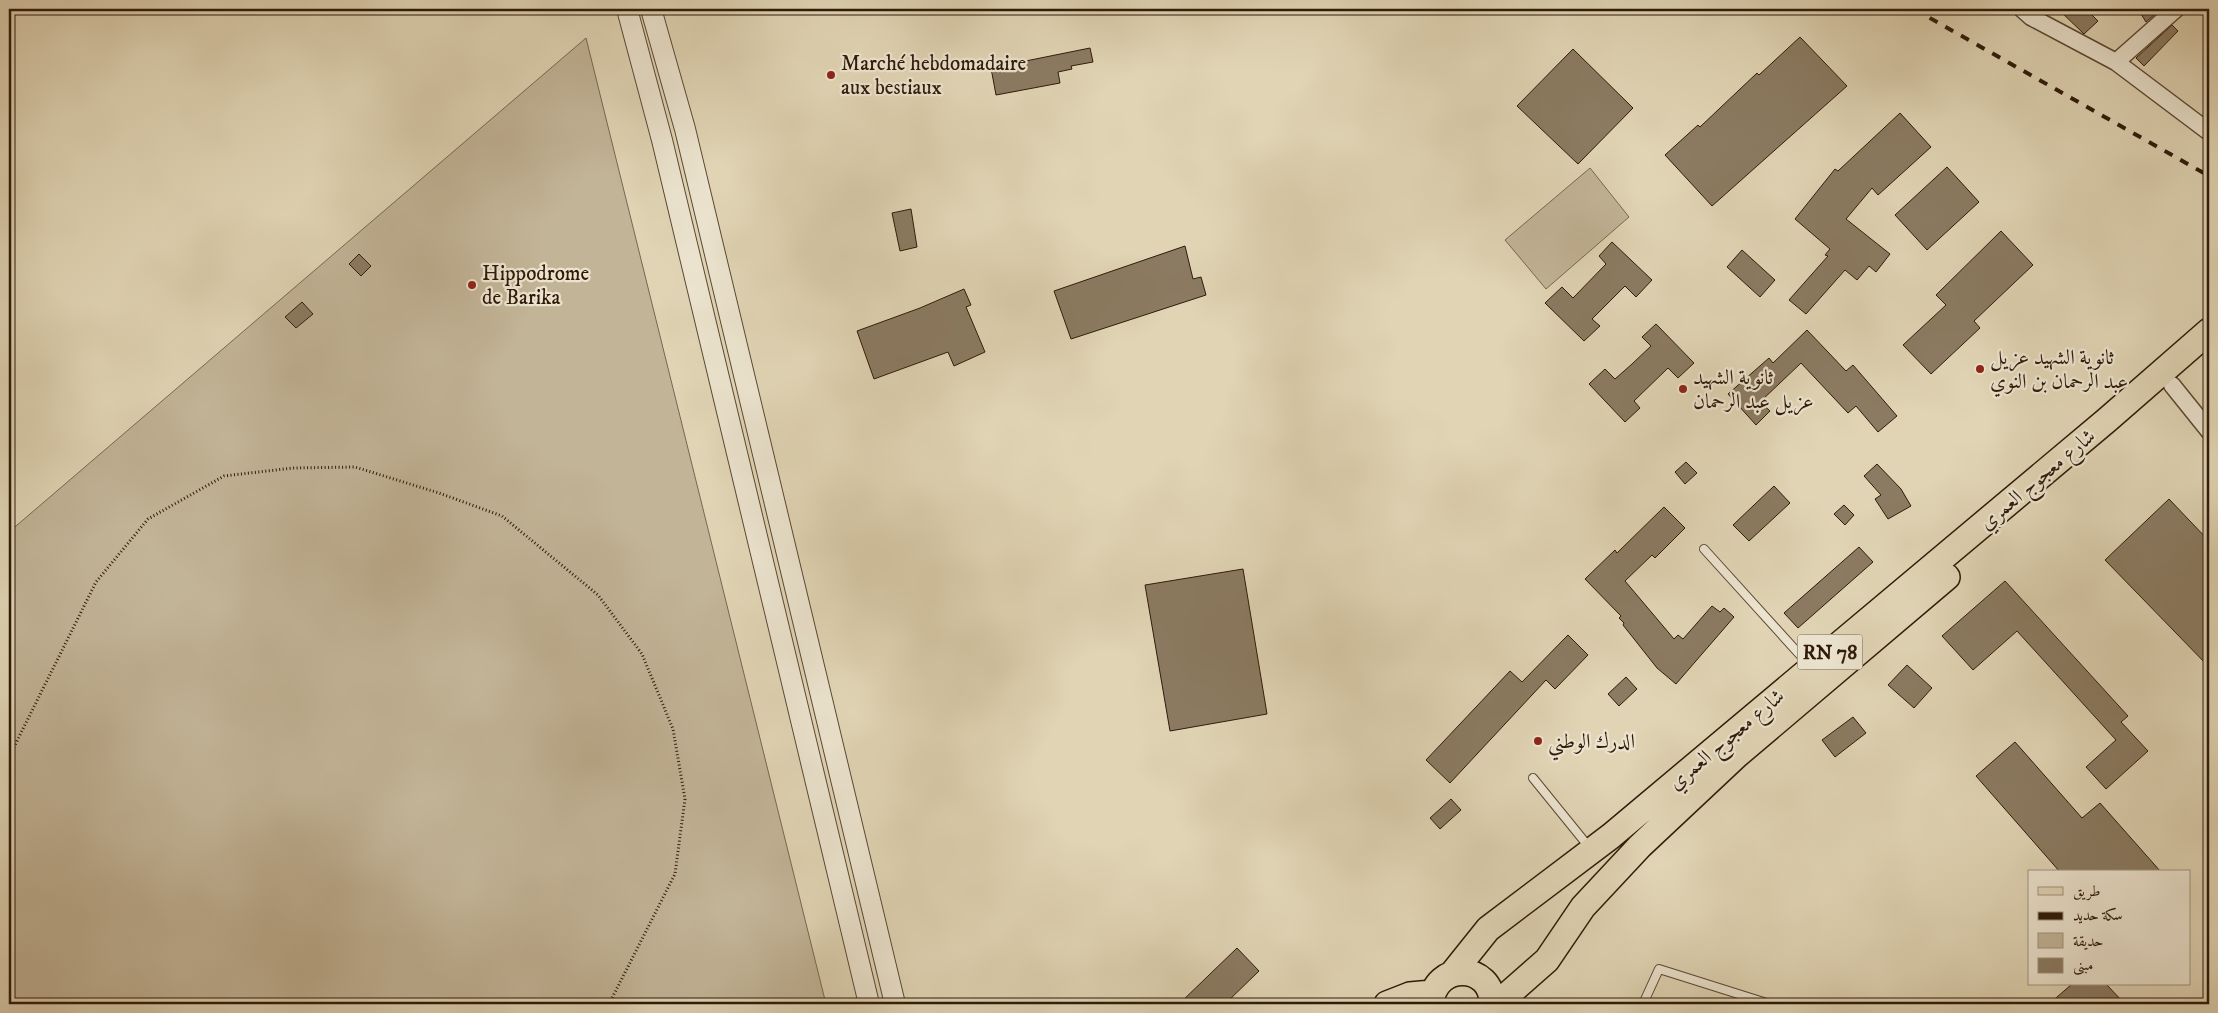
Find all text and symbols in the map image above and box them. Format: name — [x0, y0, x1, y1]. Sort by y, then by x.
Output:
place label: Marché hebdomadaire aux bestiaux — [841, 51, 1027, 101]
marker: Marché hebdomadaire aux bestiaux — [825, 69, 837, 81]
place label: Hippodrome de Barika — [482, 261, 590, 311]
marker: Hippodrome de Barika — [466, 279, 478, 291]
place label: ثانوية الشهيد عزيل عبد الرحمان بن النوي — [1990, 345, 2128, 397]
marker: ثانوية الشهيد عزيل عبد الرحمان بن النوي — [1974, 363, 1986, 375]
place label: ثانوية الشهيد عزيل عبد الرحمان — [1693, 365, 1814, 416]
marker: ثانوية الشهيد عزيل عبد الرحمان — [1677, 383, 1689, 395]
street label: شارع معجوج العمري — [1974, 423, 2104, 540]
road number: RN 78 — [1798, 634, 1862, 670]
street label: شارع معجوج العمري — [1663, 683, 1793, 800]
place label: الدرك الوطني — [1548, 729, 1635, 761]
marker: الدرك الوطني — [1532, 735, 1544, 747]
legend — [2028, 870, 2190, 986]
text: طريق — [2073, 882, 2100, 901]
text: سكة حديد — [2073, 906, 2123, 925]
text: حديقة — [2073, 932, 2103, 951]
text: مبنى — [2073, 956, 2093, 976]

